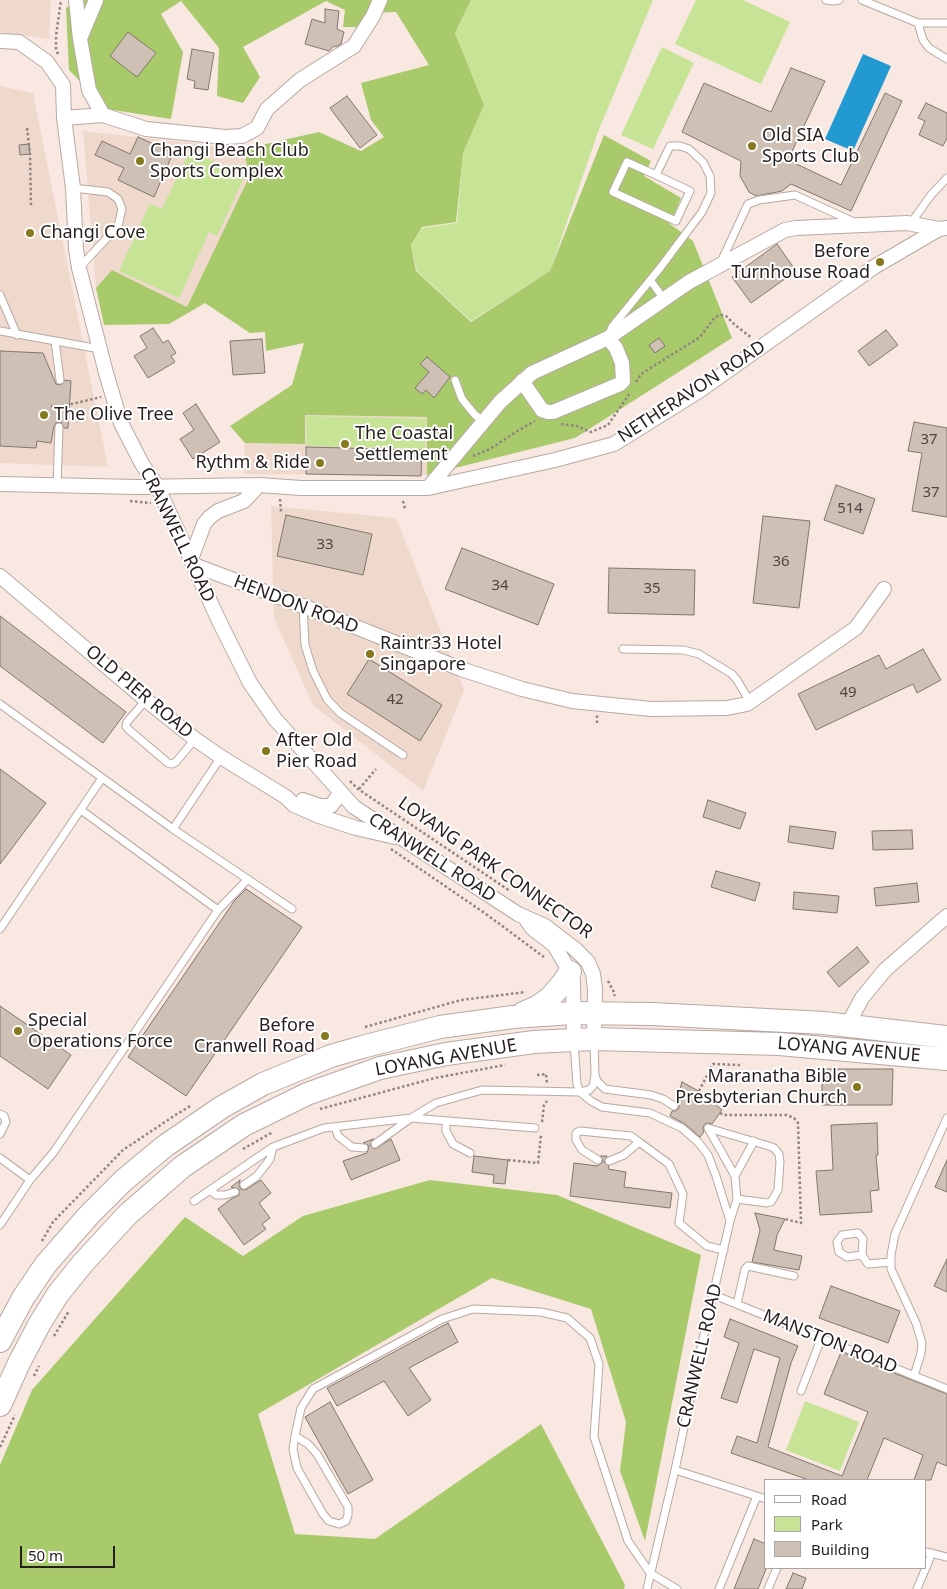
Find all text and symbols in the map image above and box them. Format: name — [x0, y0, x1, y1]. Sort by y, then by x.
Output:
place label: Old SIA Sports Club — [762, 125, 859, 168]
place label: Changi Beach Club Sports Complex — [150, 140, 309, 182]
marker: Old SIA Sports Club — [746, 140, 758, 152]
marker: Changi Beach Club Sports Complex — [134, 155, 146, 167]
place label: Changi Cove — [40, 222, 145, 244]
marker: Changi Cove — [24, 227, 36, 239]
place label: Before Turnhouse Road — [731, 241, 870, 284]
marker: Before Turnhouse Road — [874, 256, 886, 268]
street label: NETHERAVON ROAD — [614, 336, 770, 448]
place label: The Olive Tree — [54, 404, 174, 426]
marker: The Olive Tree — [38, 409, 50, 421]
place label: The Coastal Settlement — [355, 423, 453, 466]
house number: 37 — [920, 431, 938, 449]
marker: The Coastal Settlement — [339, 438, 351, 450]
place label: Rythm & Ride — [196, 452, 310, 474]
marker: Rythm & Ride — [314, 457, 326, 469]
street label: CRANWELL ROAD — [135, 464, 219, 606]
house number: 37 — [922, 484, 940, 502]
house number: 514 — [837, 500, 863, 518]
house number: 33 — [316, 536, 334, 554]
house number: 36 — [772, 553, 790, 571]
street label: HENDON ROAD — [230, 571, 362, 639]
house number: 34 — [491, 577, 509, 595]
house number: 35 — [643, 580, 661, 598]
place label: Raintr33 Hotel Singapore — [380, 633, 502, 676]
street label: OLD PIER ROAD — [81, 641, 197, 743]
marker: Raintr33 Hotel Singapore — [364, 648, 376, 660]
house number: 49 — [839, 684, 857, 702]
house number: 42 — [386, 691, 404, 709]
place label: After Old Pier Road — [276, 730, 357, 772]
marker: After Old Pier Road — [260, 745, 272, 757]
street label: LOYANG PARK CONNECTOR — [394, 793, 596, 943]
street label: CRANWELL ROAD — [364, 809, 500, 907]
place label: Special Operations Force — [28, 1010, 173, 1052]
place label: Before Cranwell Road — [194, 1015, 315, 1058]
marker: Special Operations Force — [12, 1025, 24, 1037]
marker: Before Cranwell Road — [319, 1030, 331, 1042]
street label: LOYANG AVENUE — [777, 1033, 921, 1067]
street label: LOYANG AVENUE — [373, 1035, 519, 1081]
place label: Maranatha Bible Presbyterian Church — [675, 1066, 847, 1108]
marker: Maranatha Bible Presbyterian Church — [851, 1081, 863, 1093]
street label: CRANWELL ROAD — [673, 1282, 727, 1430]
street label: MANSTON ROAD — [760, 1305, 900, 1379]
legend — [764, 1479, 927, 1569]
text: Road — [811, 1489, 847, 1509]
text: Park — [811, 1514, 843, 1534]
scale bar — [22, 1536, 118, 1568]
text: Building — [811, 1539, 869, 1559]
text: 50 m — [28, 1545, 63, 1565]

